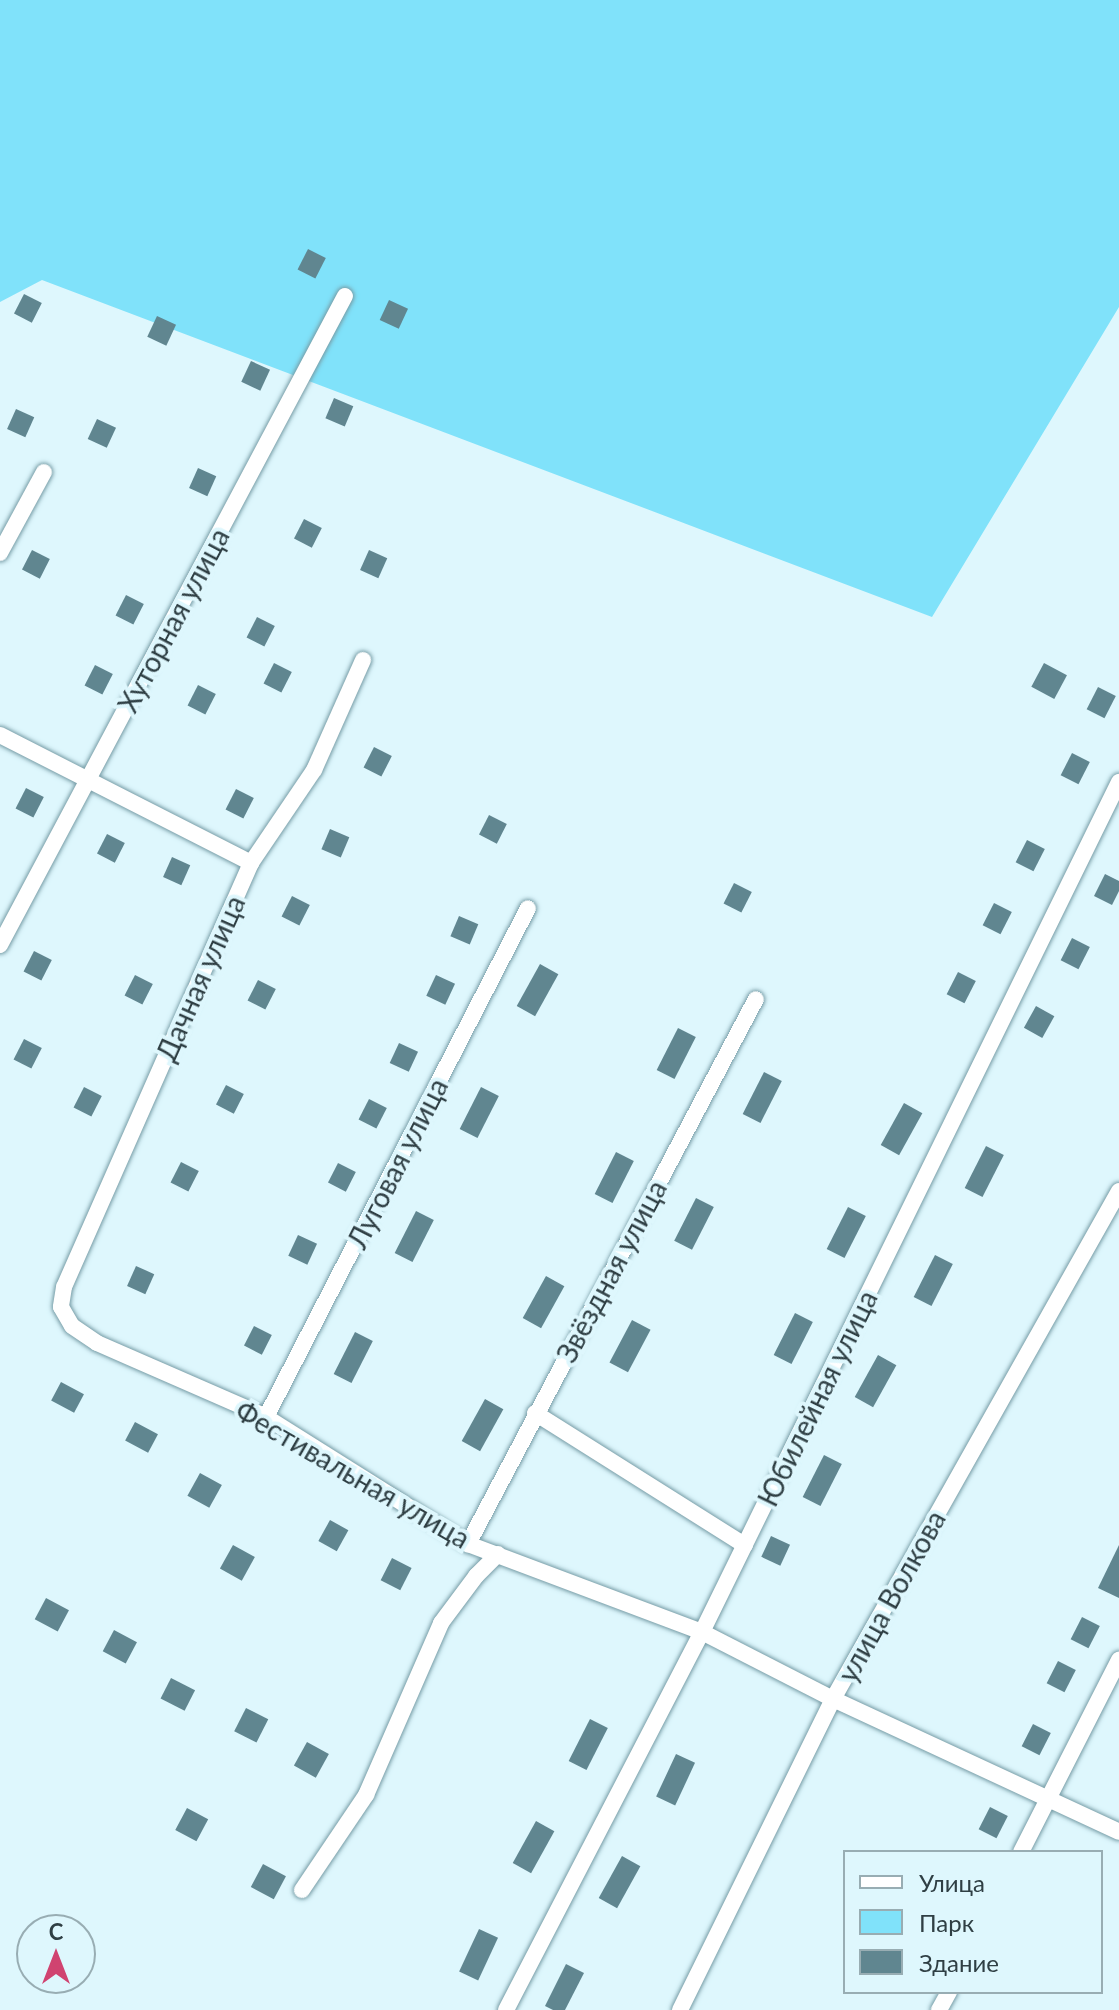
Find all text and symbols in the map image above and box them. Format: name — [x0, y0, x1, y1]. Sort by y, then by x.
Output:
street label: Хуторная улица — [110, 522, 236, 718]
street label: Дачная улица — [149, 890, 251, 1066]
street label: Луговая улица — [340, 1072, 454, 1254]
street label: Звёздная улица — [549, 1174, 673, 1368]
street label: Юбилейная улица — [750, 1285, 884, 1511]
street label: Фестивальная улица — [230, 1393, 476, 1555]
street label: улица Волкова — [830, 1504, 952, 1688]
legend — [843, 1850, 1103, 1994]
text: Улица — [919, 1868, 985, 1897]
text: Парк — [919, 1908, 974, 1937]
north arrow — [16, 1914, 96, 1994]
text: С — [49, 1918, 63, 1945]
text: Здание — [919, 1948, 999, 1977]

